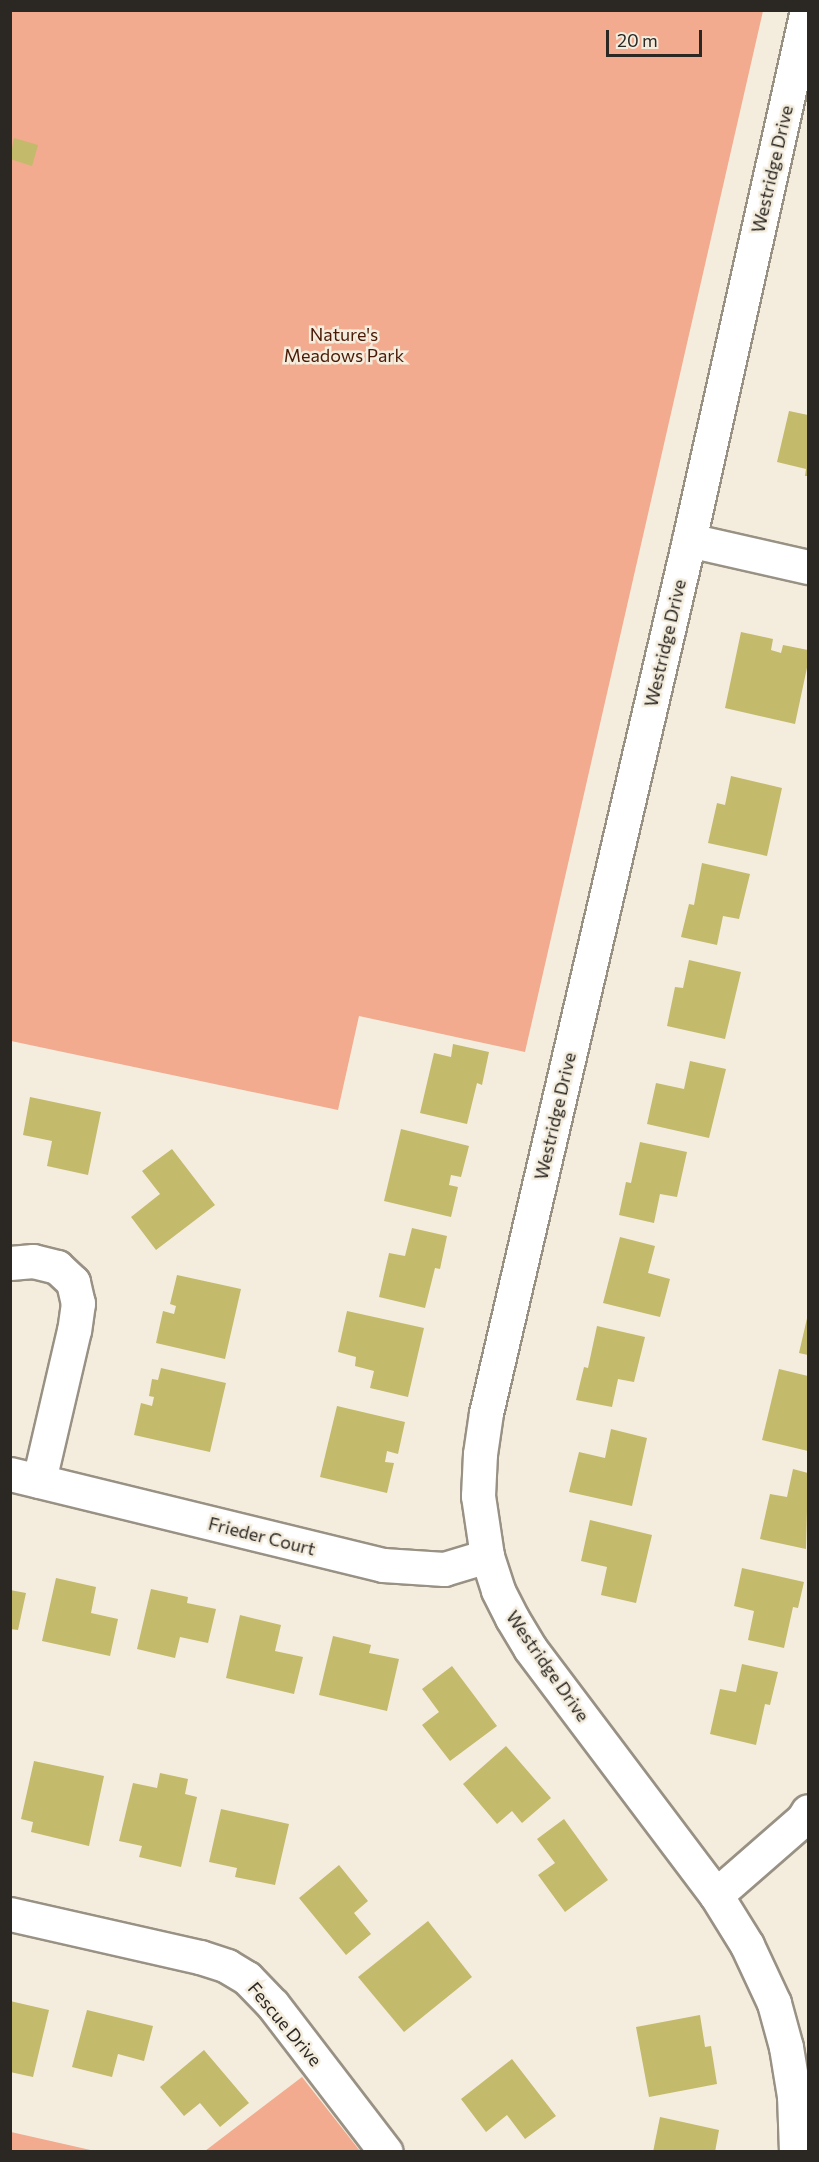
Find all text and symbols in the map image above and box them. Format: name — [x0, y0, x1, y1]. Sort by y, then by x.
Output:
scale bar — [609, 18, 705, 56]
text: 20 m — [617, 29, 658, 51]
street label: Westridge Drive — [747, 103, 797, 235]
park label: Nature's Meadows Park — [284, 324, 404, 366]
street label: Westridge Drive — [640, 577, 690, 709]
street label: Westridge Drive — [530, 1050, 580, 1182]
street label: Frieder Court — [206, 1512, 318, 1560]
street label: Westridge Drive — [502, 1606, 594, 1726]
street label: Fescue Drive — [244, 1978, 326, 2070]

